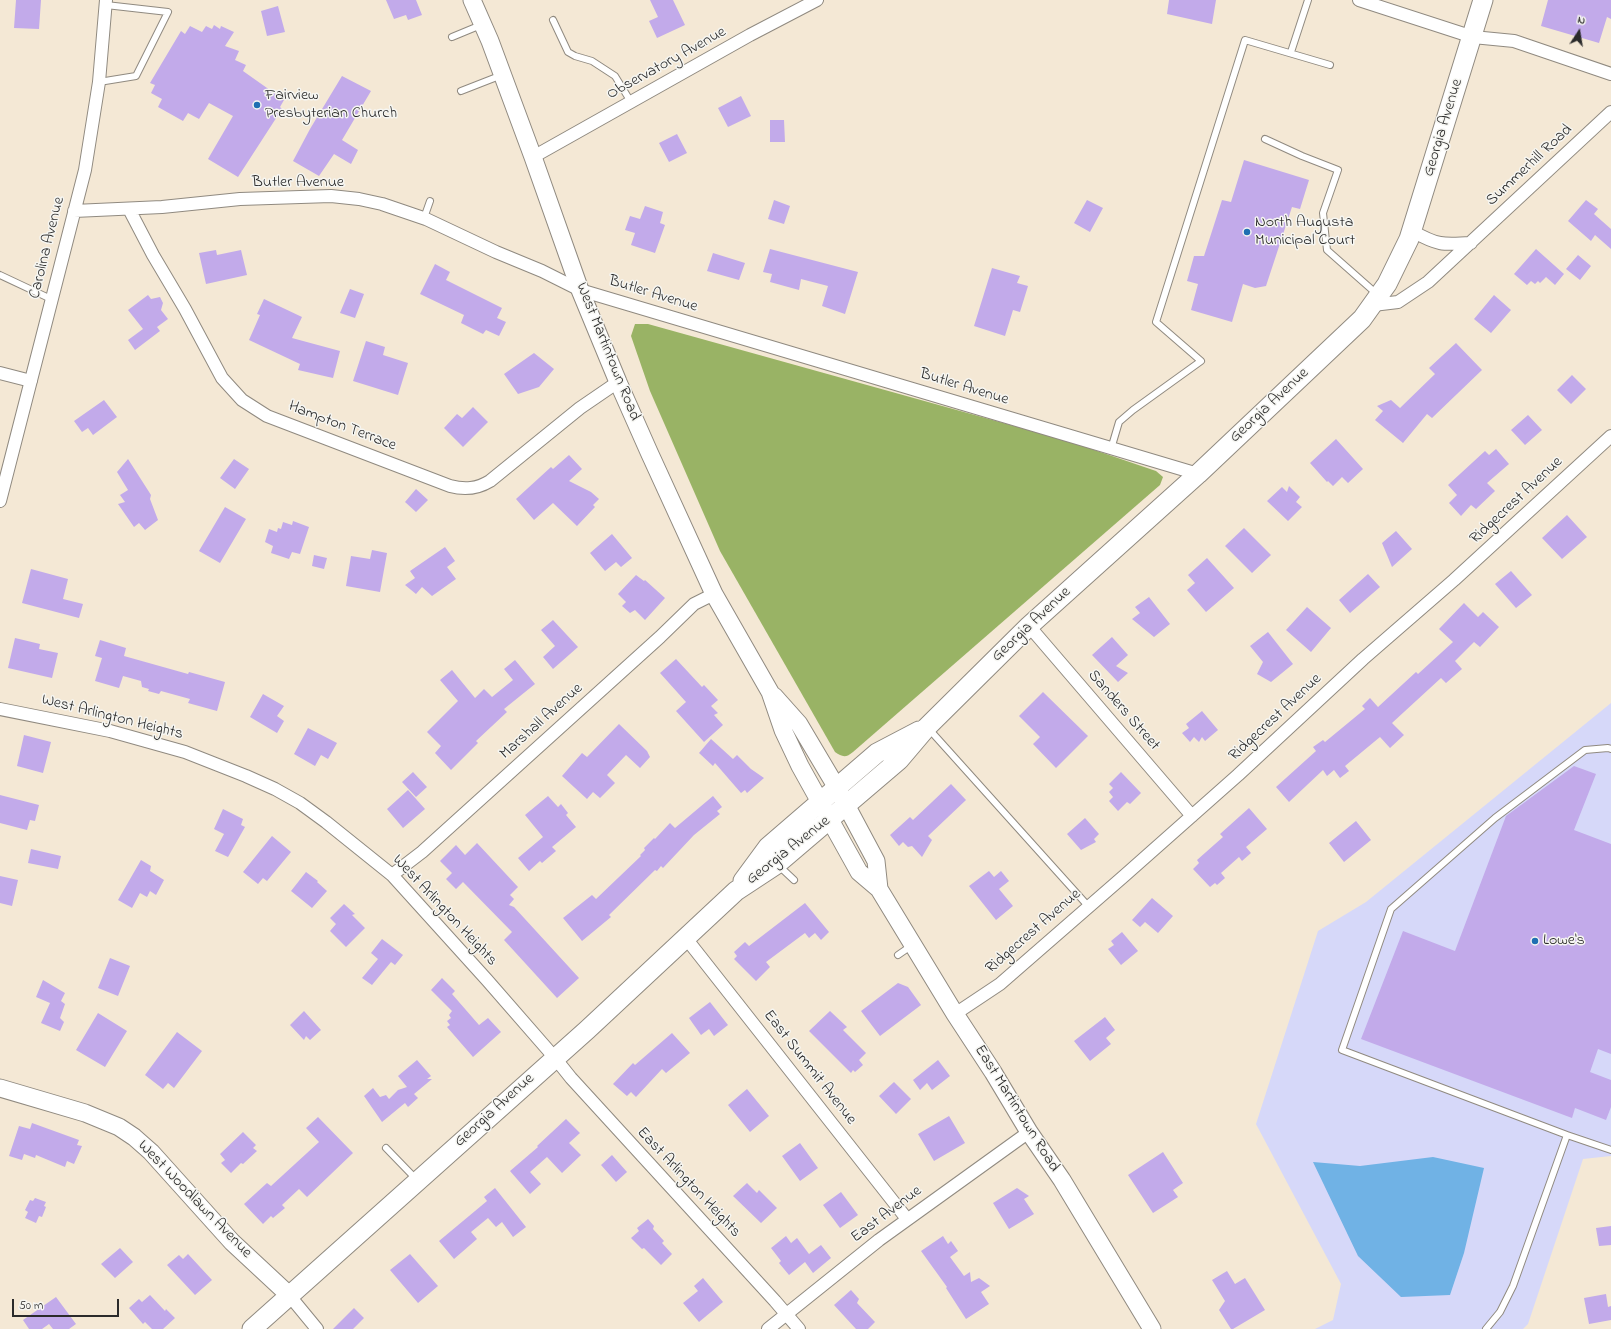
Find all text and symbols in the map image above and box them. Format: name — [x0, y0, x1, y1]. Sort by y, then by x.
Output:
north arrow — [1559, 12, 1599, 52]
text: N — [1576, 12, 1587, 29]
street label: Observatory Avenue — [604, 23, 730, 105]
street label: Georgia Avenue — [1420, 77, 1468, 179]
place label: Fairview Presbyterian Church — [265, 86, 397, 124]
marker: Fairview Presbyterian Church — [252, 100, 262, 110]
street label: Summerhill Road — [1483, 121, 1577, 211]
street label: Butler Avenue — [252, 173, 344, 193]
street label: Carolina Avenue — [26, 195, 70, 301]
place label: North Augusta Municipal Court — [1255, 213, 1355, 251]
marker: North Augusta Municipal Court — [1242, 227, 1252, 237]
street label: Butler Avenue — [606, 272, 700, 318]
street label: West Martintown Road — [570, 280, 644, 424]
street label: Butler Avenue — [917, 365, 1011, 411]
street label: Georgia Avenue — [1227, 365, 1313, 447]
street label: Hampton Terrace — [285, 398, 399, 456]
street label: Ridgecrest Avenue — [1467, 453, 1567, 549]
street label: Georgia Avenue — [989, 584, 1075, 666]
street label: Sanders Street — [1083, 667, 1163, 755]
street label: Ridgecrest Avenue — [1226, 670, 1326, 766]
street label: Marshall Avenue — [497, 680, 587, 764]
street label: West Arlington Heights — [39, 691, 185, 745]
street label: Georgia Avenue — [743, 812, 835, 890]
street label: West Arlington Heights — [387, 851, 501, 971]
street label: Ridgecrest Avenue — [983, 885, 1085, 979]
place label: Lowe's — [1543, 931, 1585, 951]
marker: Lowe's — [1530, 936, 1540, 946]
street label: East Summit Avenue — [758, 1007, 860, 1129]
street label: East Martintown Road — [969, 1042, 1063, 1176]
street label: Georgia Avenue — [451, 1070, 539, 1152]
street label: East Arlington Heights — [632, 1124, 744, 1242]
street label: West Woodlawn Avenue — [133, 1137, 255, 1263]
street label: East Avenue — [848, 1182, 926, 1248]
scale bar — [14, 1291, 121, 1317]
text: 50 m — [19, 1297, 43, 1315]

